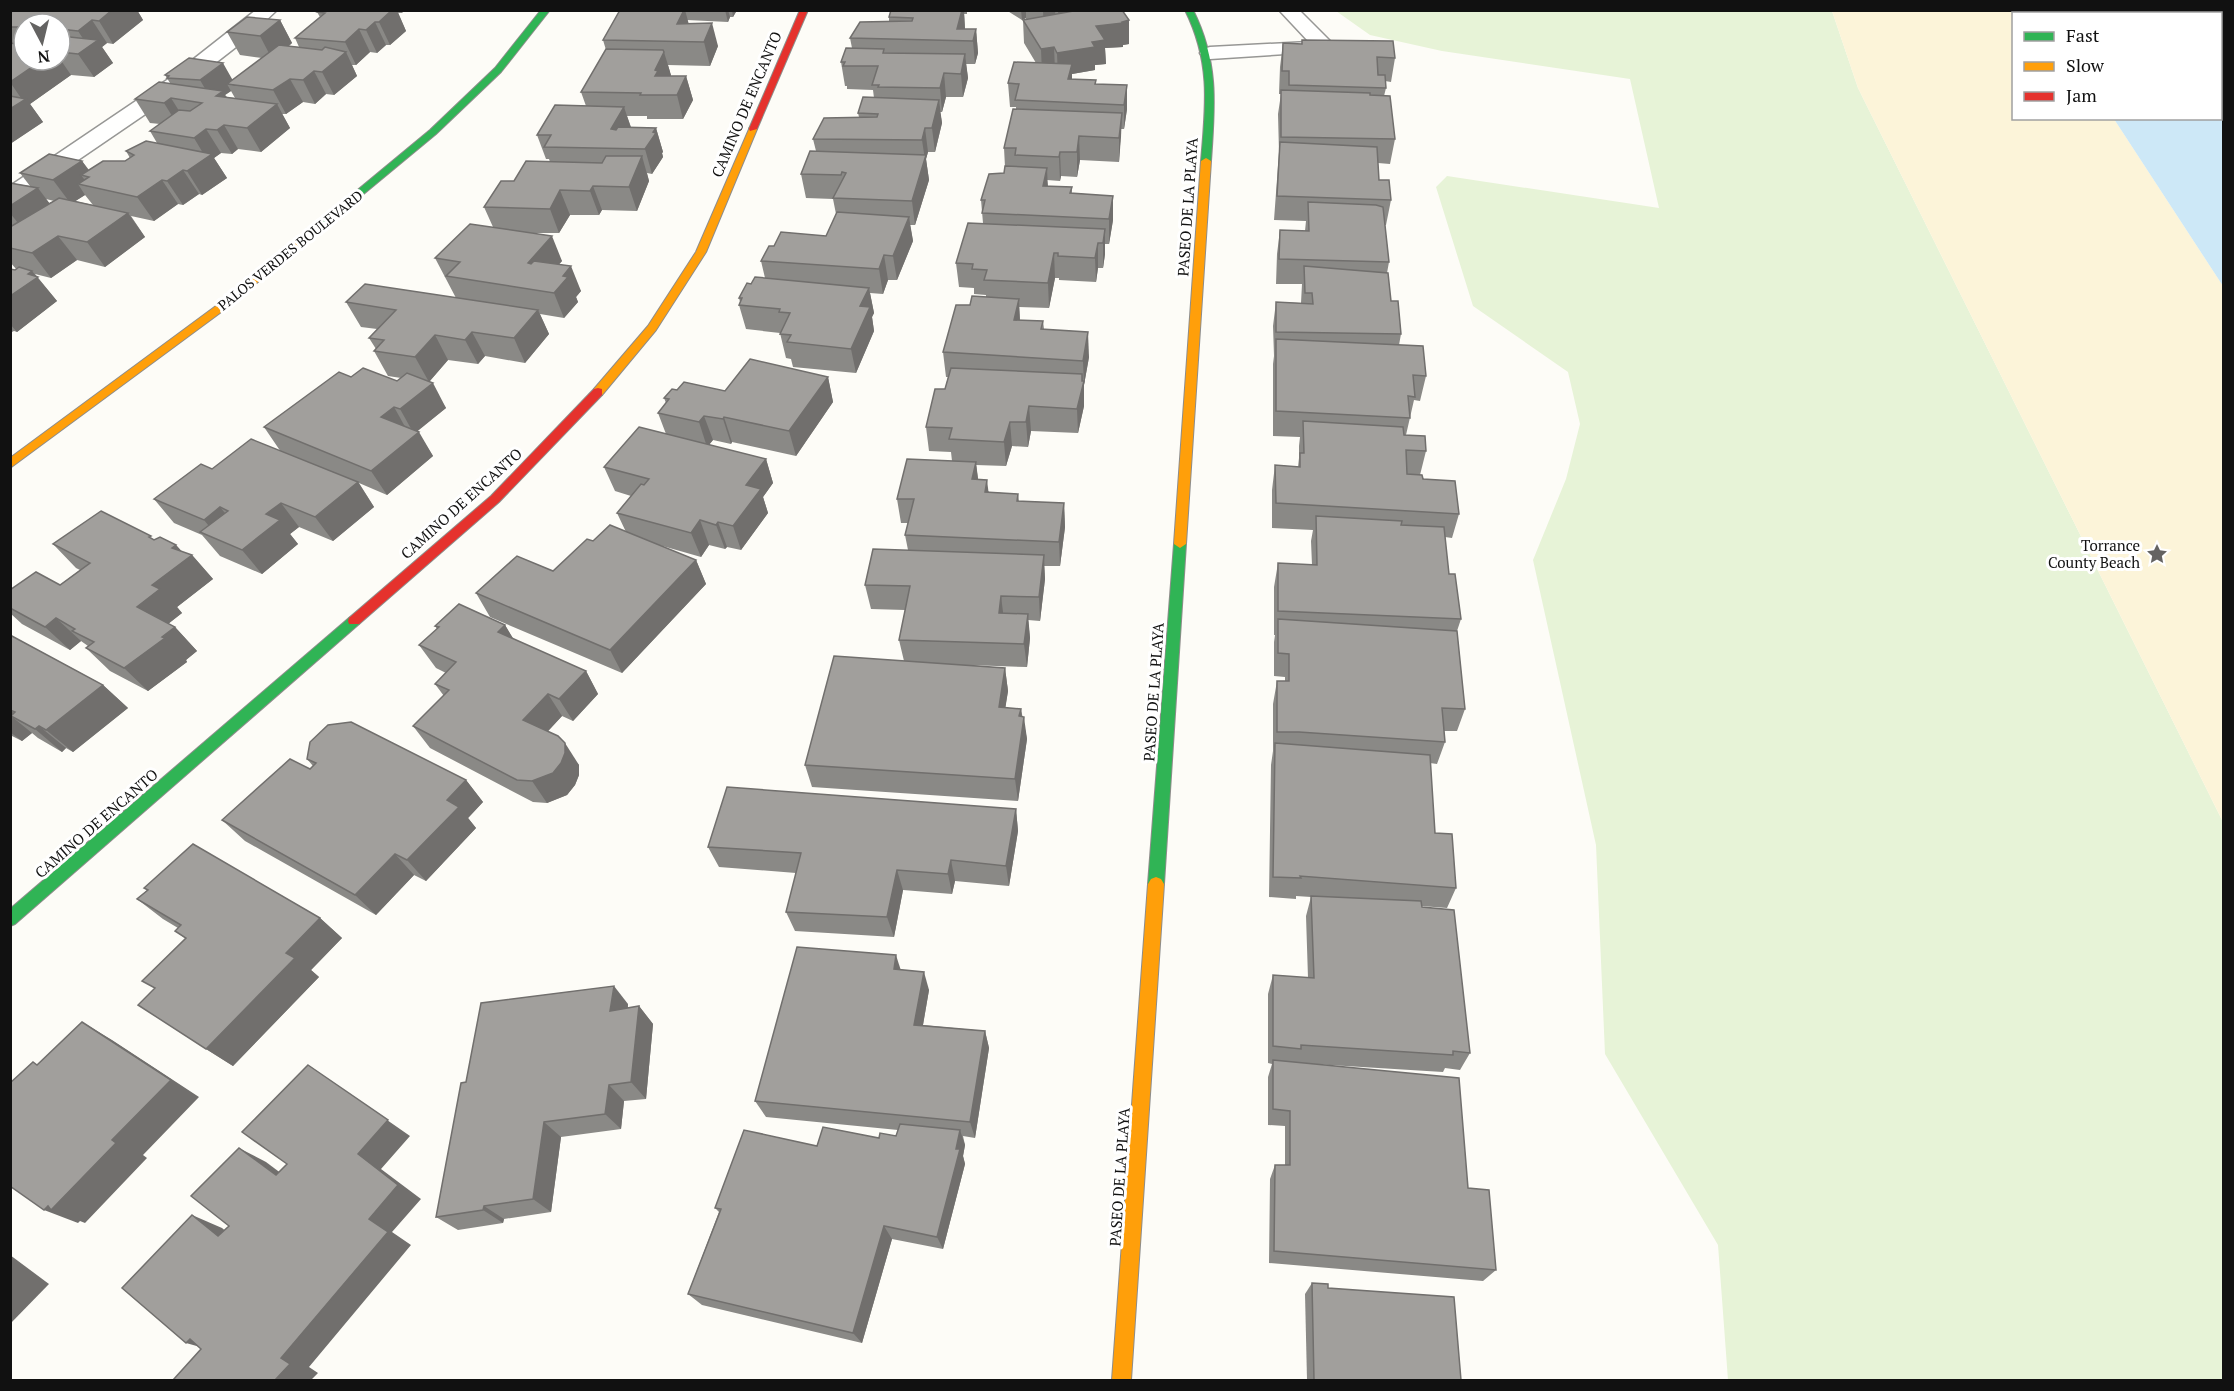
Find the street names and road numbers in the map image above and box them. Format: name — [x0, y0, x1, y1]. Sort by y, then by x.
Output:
street label: CAMINO DE ENCANTO — [706, 28, 786, 180]
street label: PASEO DE LA PLAYA — [1172, 136, 1202, 277]
street label: PALOS VERDES BOULEVARD — [214, 185, 367, 314]
street label: CAMINO DE ENCANTO — [396, 443, 526, 563]
street label: PASEO DE LA PLAYA — [1138, 621, 1168, 762]
street label: CAMINO DE ENCANTO — [30, 764, 162, 882]
street label: PASEO DE LA PLAYA — [1104, 1106, 1134, 1247]

